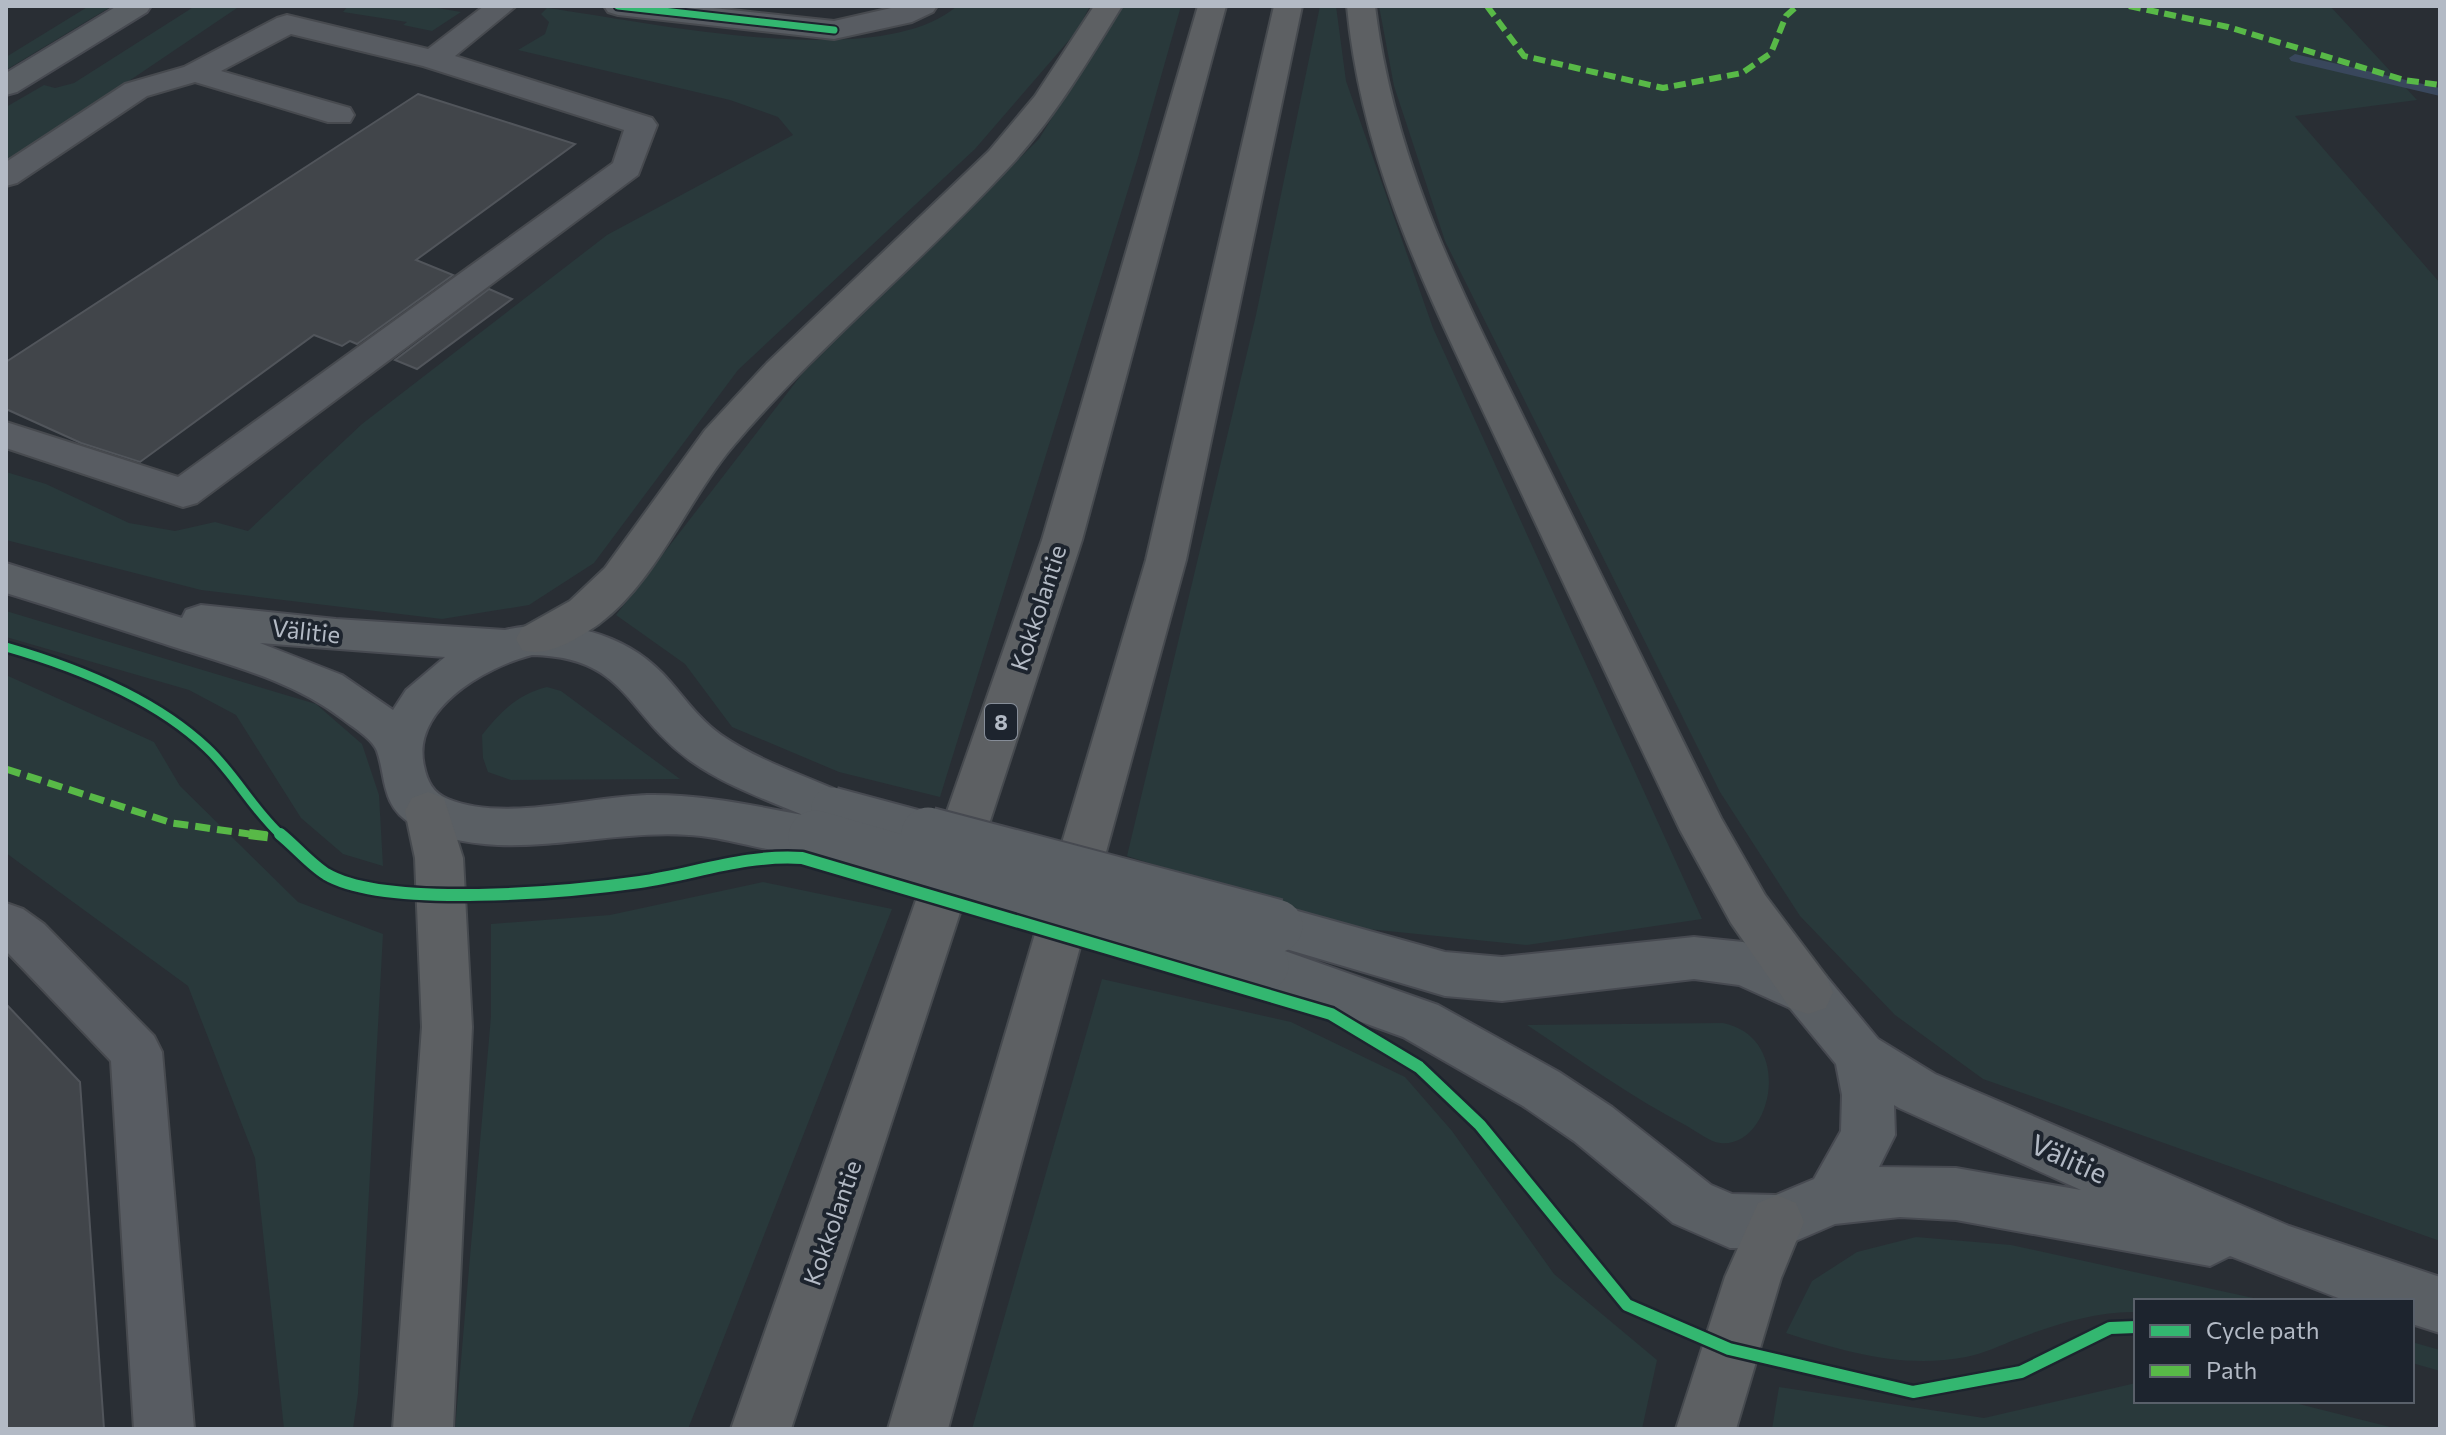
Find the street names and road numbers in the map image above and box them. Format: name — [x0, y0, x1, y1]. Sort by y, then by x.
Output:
street label: Kokkolantie — [1004, 541, 1072, 674]
street label: Välitie — [271, 612, 342, 649]
road number: 8 — [985, 704, 1017, 740]
street label: Välitie — [2026, 1126, 2113, 1190]
street label: Kokkolantie — [797, 1156, 867, 1289]

